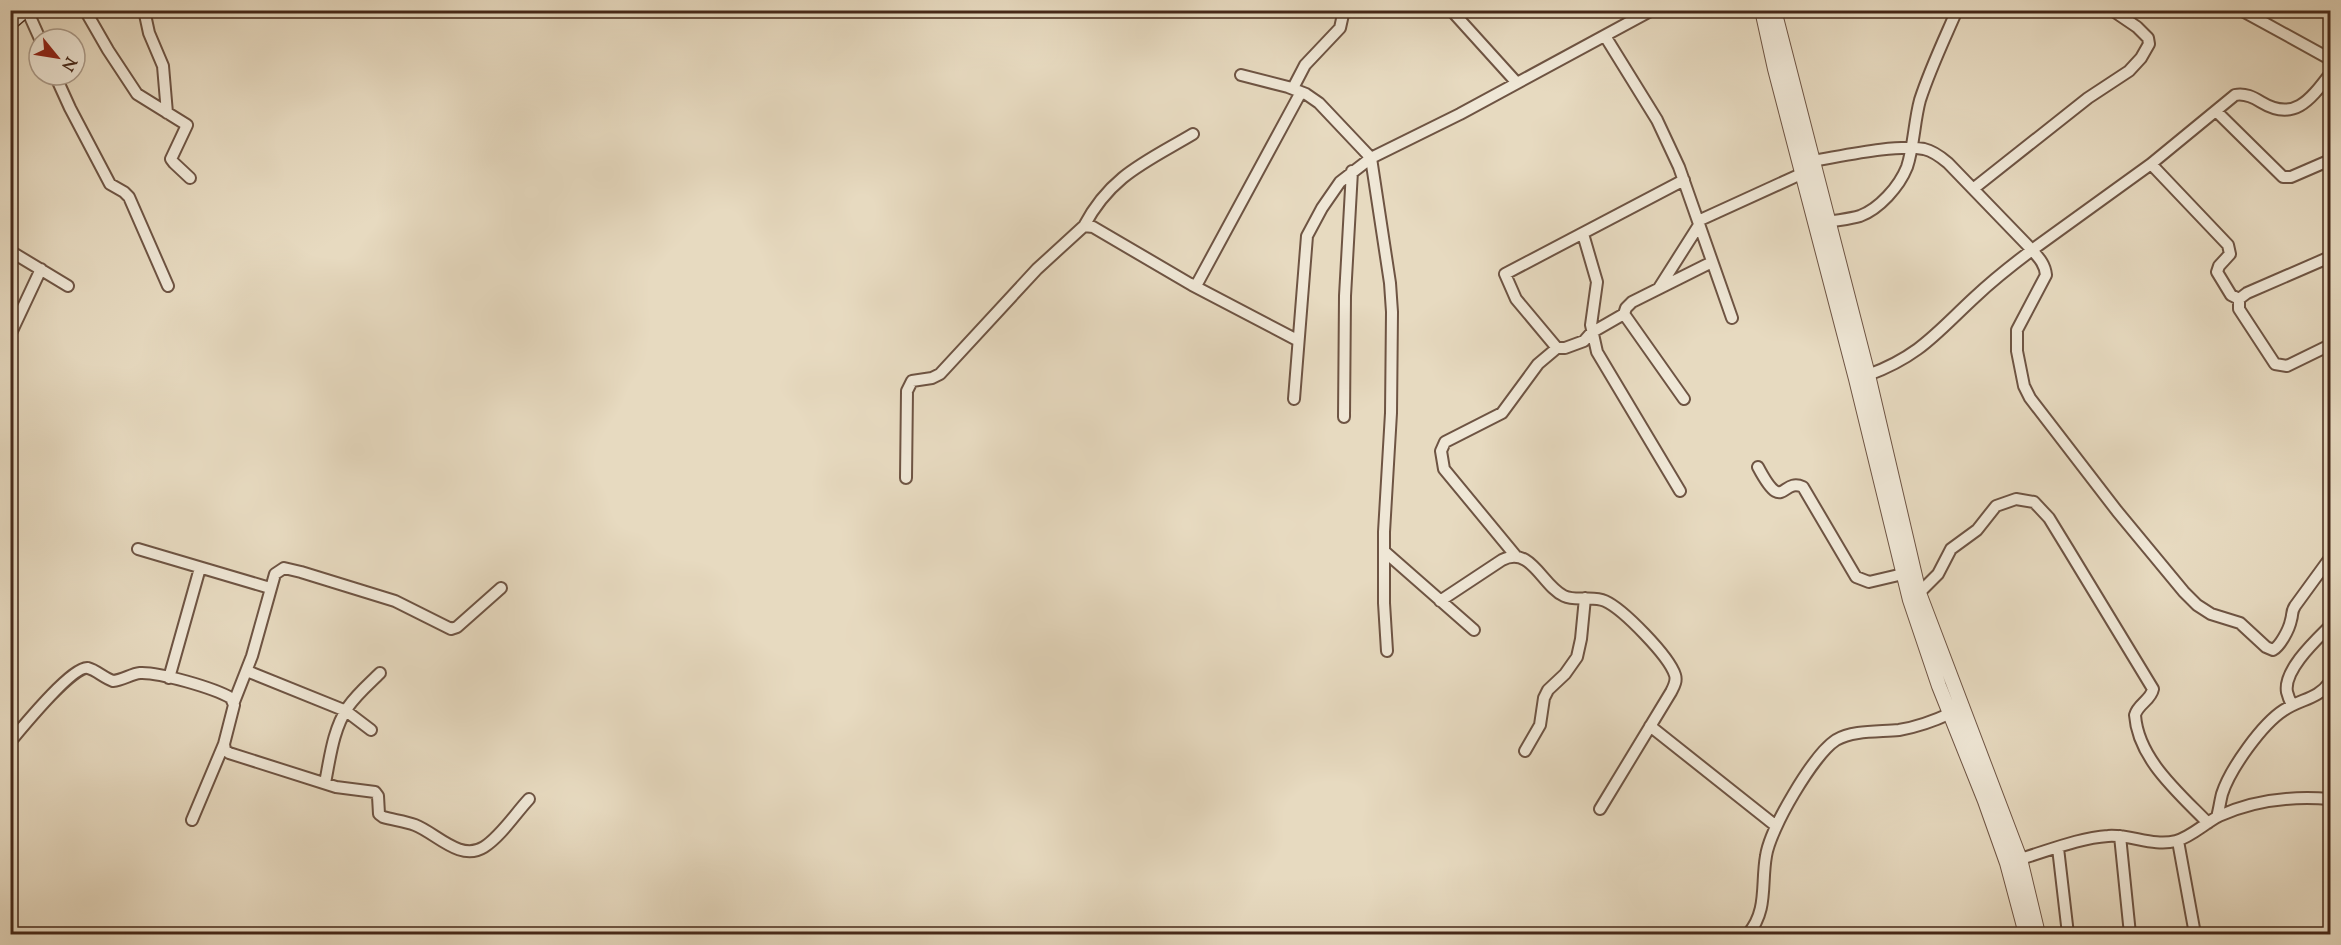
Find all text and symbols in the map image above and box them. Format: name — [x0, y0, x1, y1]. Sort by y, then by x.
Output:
north arrow — [27, 27, 87, 87]
text: N — [55, 52, 81, 75]

